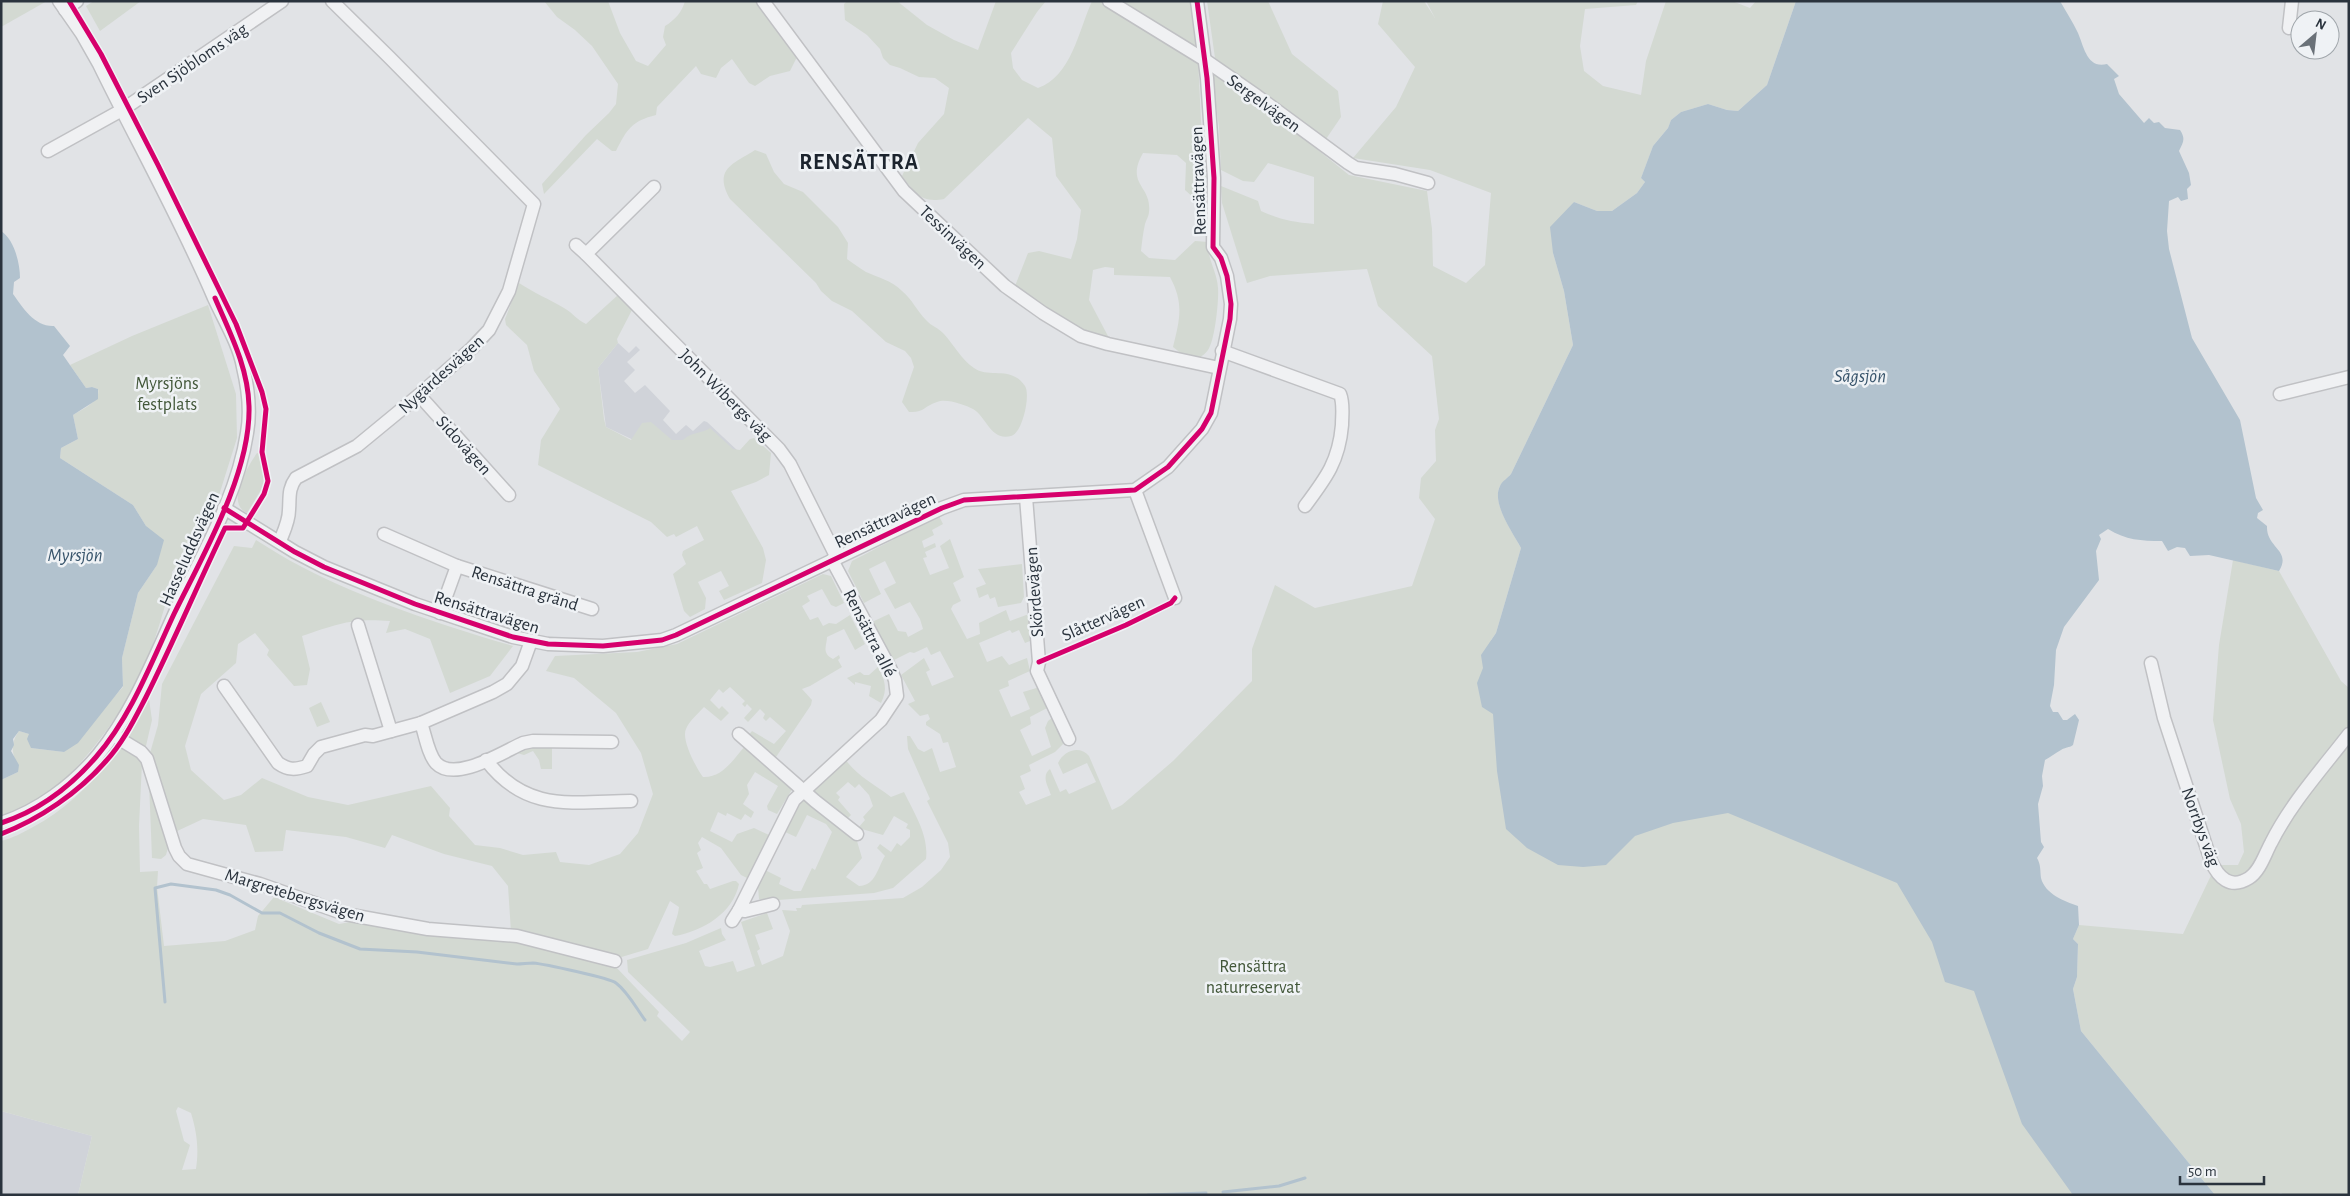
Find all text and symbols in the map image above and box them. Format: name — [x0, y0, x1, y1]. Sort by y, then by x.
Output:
north arrow — [2290, 10, 2340, 60]
text: N — [2313, 16, 2328, 33]
street label: Sven Sjöbloms väg — [134, 20, 251, 107]
street label: Sergelvägen — [1223, 71, 1303, 136]
street label: Rensättravägen — [1188, 126, 1210, 236]
district label: RENSÄTTRA — [799, 149, 919, 173]
street label: Tessinvägen — [915, 202, 989, 273]
street label: Nygärdesvägen — [396, 332, 488, 417]
street label: John Wibergs väg — [676, 346, 775, 445]
water label: Sågsjön — [1834, 367, 1886, 386]
park label: Myrsjöns festplats — [135, 375, 199, 414]
street label: Sidovägen — [432, 413, 494, 479]
street label: Hasseluddsvägen — [157, 490, 223, 609]
street label: Rensättravägen — [832, 490, 939, 552]
water label: Myrsjön — [47, 546, 103, 565]
street label: Skördevägen — [1023, 546, 1047, 638]
street label: Rensättra gränd — [469, 563, 580, 615]
street label: Rensättra allé — [839, 587, 899, 680]
street label: Rensättravägen — [432, 588, 542, 638]
street label: Slåttervägen — [1059, 593, 1148, 645]
street label: Norrbys väg — [2177, 785, 2223, 870]
street label: Margretebergsvägen — [223, 866, 367, 926]
park label: Rensättra naturreservat — [1206, 958, 1301, 997]
scale bar — [2180, 1154, 2264, 1186]
text: 50 m — [2188, 1164, 2217, 1179]

